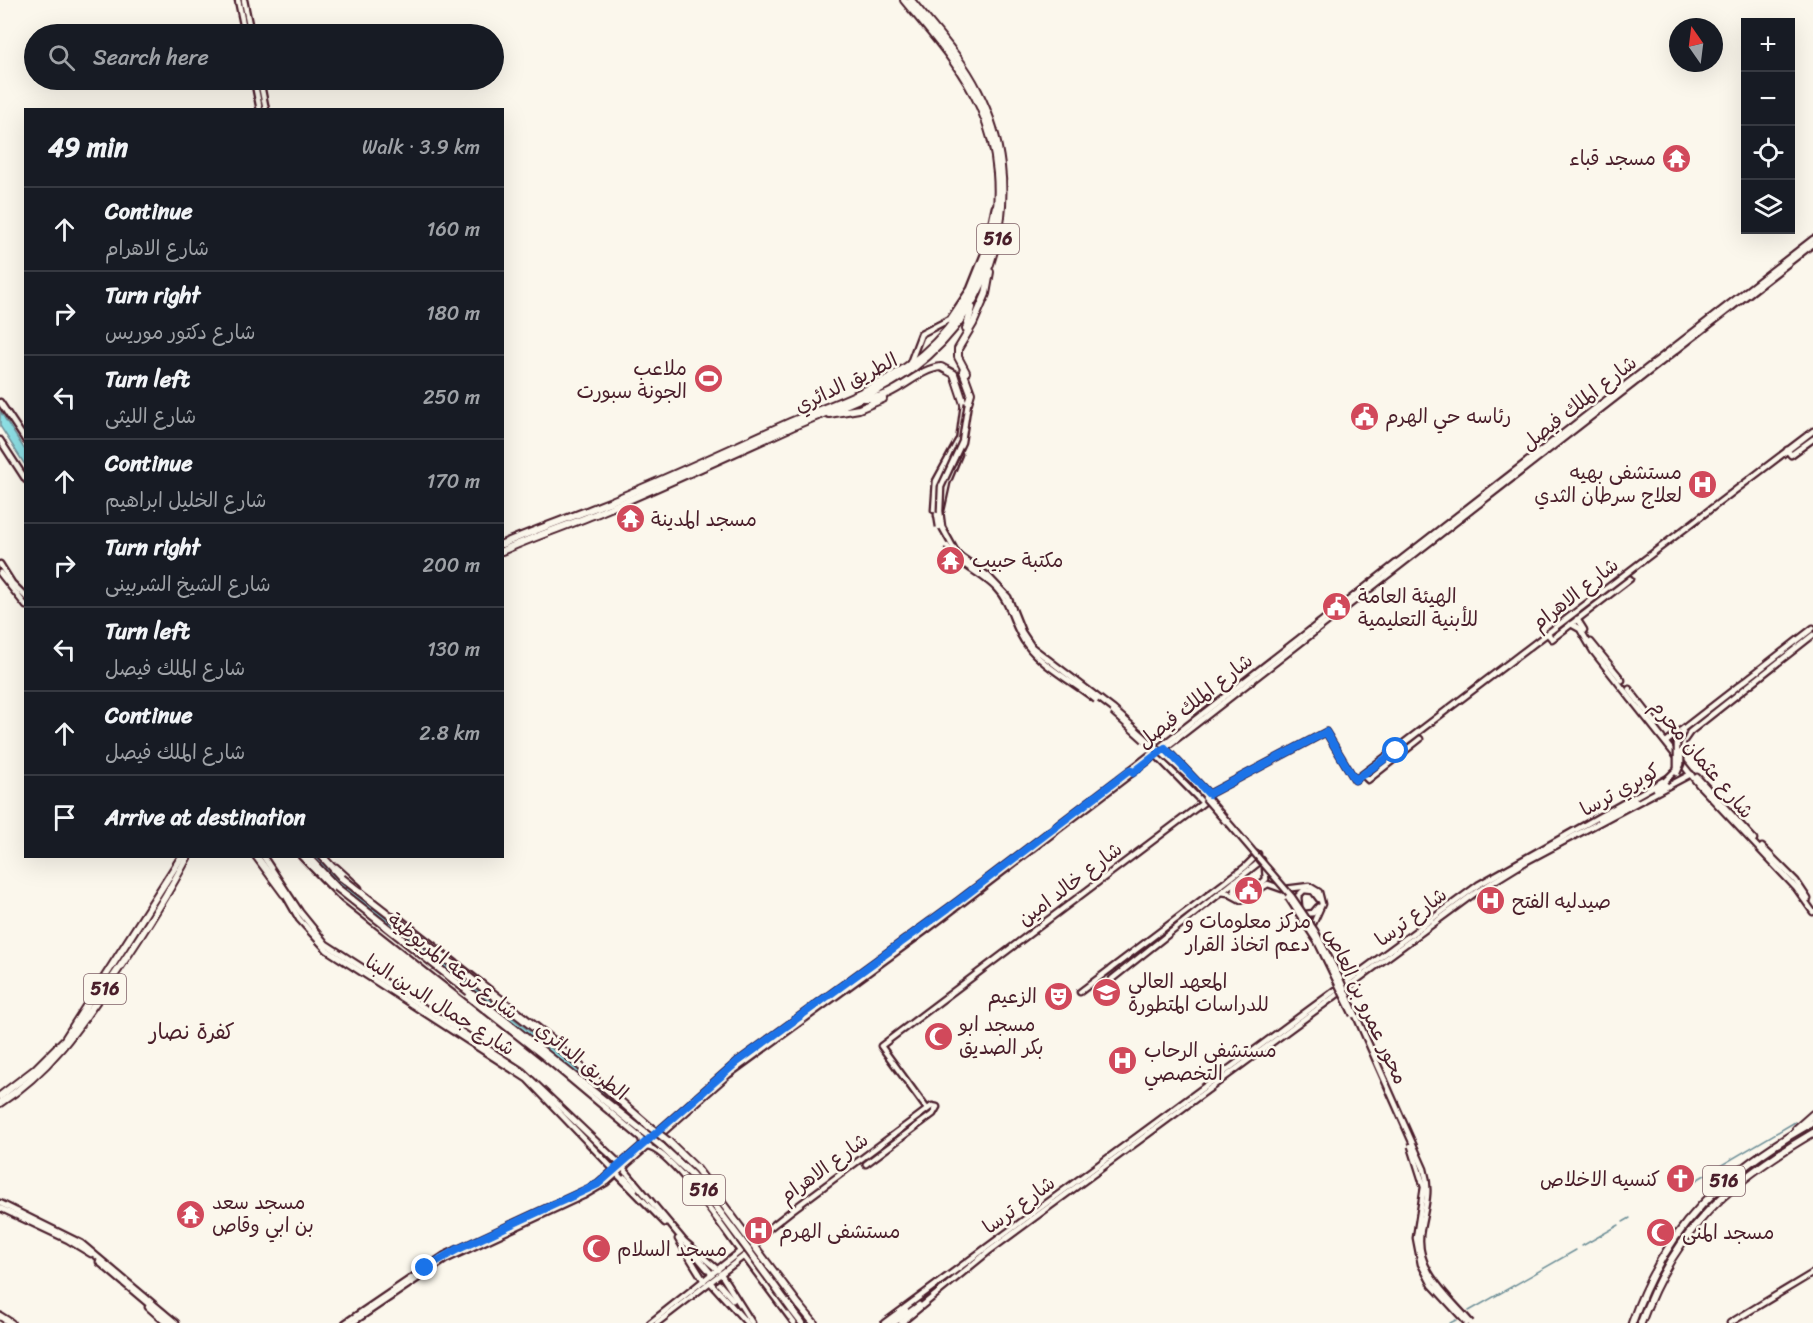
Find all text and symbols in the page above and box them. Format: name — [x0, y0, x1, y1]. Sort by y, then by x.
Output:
north arrow — [1669, 18, 1723, 72]
map controls — [1741, 18, 1795, 234]
button: + — [1741, 18, 1795, 72]
search box — [24, 24, 504, 90]
text: Search here — [93, 38, 209, 77]
icon: search — [45, 41, 78, 74]
button: − — [1741, 72, 1795, 126]
text: 49 min — [48, 124, 128, 170]
button: locate — [1741, 126, 1795, 180]
text: Walk · 3.9 km — [362, 130, 480, 165]
place label: مسجد قباء — [1569, 141, 1656, 176]
temple icon: مسجد قباء — [1661, 142, 1693, 174]
button: layers — [1741, 180, 1795, 234]
text: Continue — [105, 192, 193, 231]
text: 160 m — [427, 212, 480, 247]
icon: ahead — [48, 213, 81, 246]
road number: 516 — [977, 224, 1019, 254]
text: شارع الاهرام — [105, 231, 209, 266]
text: Turn right — [105, 276, 200, 315]
text: 180 m — [426, 296, 480, 331]
icon: right — [48, 297, 81, 330]
text: شارع دكتور موريس — [105, 315, 255, 350]
street label: الطريق الدائري — [788, 343, 904, 423]
street label: شارع الملك فيصل — [1513, 346, 1645, 460]
place label: ملاعب الجونة سبورت — [577, 351, 687, 409]
text: Turn left — [105, 360, 190, 399]
sports icon: ملاعب الجونة سبورت — [692, 363, 724, 395]
text: 250 m — [423, 380, 480, 415]
icon: left — [48, 381, 81, 414]
text: شارع الليثى — [105, 399, 196, 434]
place label: رئاسه حي الهرم — [1385, 399, 1511, 434]
public building icon: رئاسه حي الهرم — [1348, 400, 1380, 432]
text: Continue — [105, 444, 193, 483]
place label: مستشفى بهيه لعلاج سرطان الثدي — [1534, 455, 1682, 513]
text: 170 m — [427, 464, 480, 499]
icon: ahead — [48, 465, 81, 498]
hospital icon: مستشفى بهيه لعلاج سرطان الثدي — [1687, 468, 1719, 500]
text: شارع الخليل ابراهيم — [105, 483, 267, 518]
place label: مسجد المدينة — [651, 502, 757, 537]
temple icon: مسجد المدينة — [614, 503, 646, 535]
text: Turn right — [105, 528, 200, 567]
place label: مكتبة حبيب — [972, 543, 1063, 578]
temple icon: مكتبة حبيب — [935, 544, 967, 576]
text: 200 m — [423, 548, 480, 583]
street label: شارع الاهرام — [1523, 548, 1627, 640]
icon: right — [48, 549, 81, 582]
text: شارع الشيخ الشربينى — [105, 567, 271, 602]
place label: الهيئة العامة للأبنية التعليمية — [1358, 579, 1478, 637]
public building icon: الهيئة العامة للأبنية التعليمية — [1321, 591, 1353, 623]
text: Turn left — [105, 612, 190, 651]
text: 130 m — [427, 632, 480, 667]
icon: left — [48, 633, 81, 666]
street label: شارع الملك فيصل — [1129, 644, 1261, 758]
text: شارع الملك فيصل — [105, 651, 245, 686]
street label: شارع عثمان محرم — [1641, 691, 1763, 827]
text: Continue — [105, 696, 193, 735]
text: 2.8 km — [419, 716, 480, 751]
icon: ahead — [48, 717, 81, 750]
text: شارع الملك فيصل — [105, 735, 245, 770]
route start — [1382, 737, 1408, 763]
street label: كوبري ترسا — [1573, 754, 1667, 826]
text: Arrive at destination — [105, 798, 306, 837]
icon: arrive — [48, 801, 81, 834]
street label: شارع خالد امين — [1010, 833, 1130, 935]
public building icon: مركز معلومات و دعم اتخاذ القرار — [1232, 874, 1264, 906]
street label: شارع ترسا — [1367, 878, 1455, 956]
place label: صيدليه الفتح — [1512, 884, 1611, 919]
hospital icon: صيدليه الفتح — [1475, 885, 1507, 917]
street label: شارع ترعه المريوطية — [379, 903, 527, 1029]
place label: مركز معلومات و دعم اتخاذ القرار — [1183, 904, 1311, 962]
street label: محور عمرو بن العاص — [1314, 922, 1418, 1090]
street label: شارع جمال الدين البنا — [358, 945, 522, 1065]
place label: المعهد العالي للدراسات المتطورة — [1128, 964, 1269, 1022]
road number: 516 — [84, 974, 126, 1004]
school or university icon: المعهد العالي للدراسات المتطورة — [1091, 976, 1123, 1008]
place label: الزعيم — [987, 979, 1037, 1014]
theatre icon: الزعيم — [1042, 980, 1074, 1012]
place label: مسجد ابو بكر الصديق — [957, 1007, 1044, 1065]
district label: كفرة نصار — [147, 1012, 235, 1051]
street label: الطريق الدائري — [528, 1012, 636, 1110]
mosque icon: مسجد ابو بكر الصديق — [922, 1020, 954, 1052]
place label: مستشفى الرحاب التخصصي — [1144, 1033, 1277, 1091]
hospital icon: مستشفى الرحاب التخصصي — [1107, 1045, 1139, 1077]
street label: شارع الاهرام — [772, 1123, 876, 1213]
place label: كنسيه الاخلاص — [1540, 1162, 1660, 1197]
church icon: كنسيه الاخلاص — [1665, 1163, 1697, 1195]
street label: شارع ترسا — [975, 1166, 1063, 1244]
road number: 516 — [1703, 1166, 1745, 1196]
road number: 516 — [683, 1175, 725, 1205]
place label: مسجد سعد بن ابي وقاص — [212, 1185, 314, 1243]
temple icon: مسجد سعد بن ابي وقاص — [175, 1198, 207, 1230]
place label: مستشفى الهرم — [779, 1214, 900, 1249]
hospital icon: مستشفى الهرم — [742, 1215, 774, 1247]
place label: مسجد المنى — [1682, 1215, 1774, 1250]
mosque icon: مسجد المنى — [1645, 1216, 1677, 1248]
place label: مسجد السلام — [617, 1232, 727, 1267]
mosque icon: مسجد السلام — [580, 1233, 612, 1265]
route end — [411, 1254, 437, 1280]

